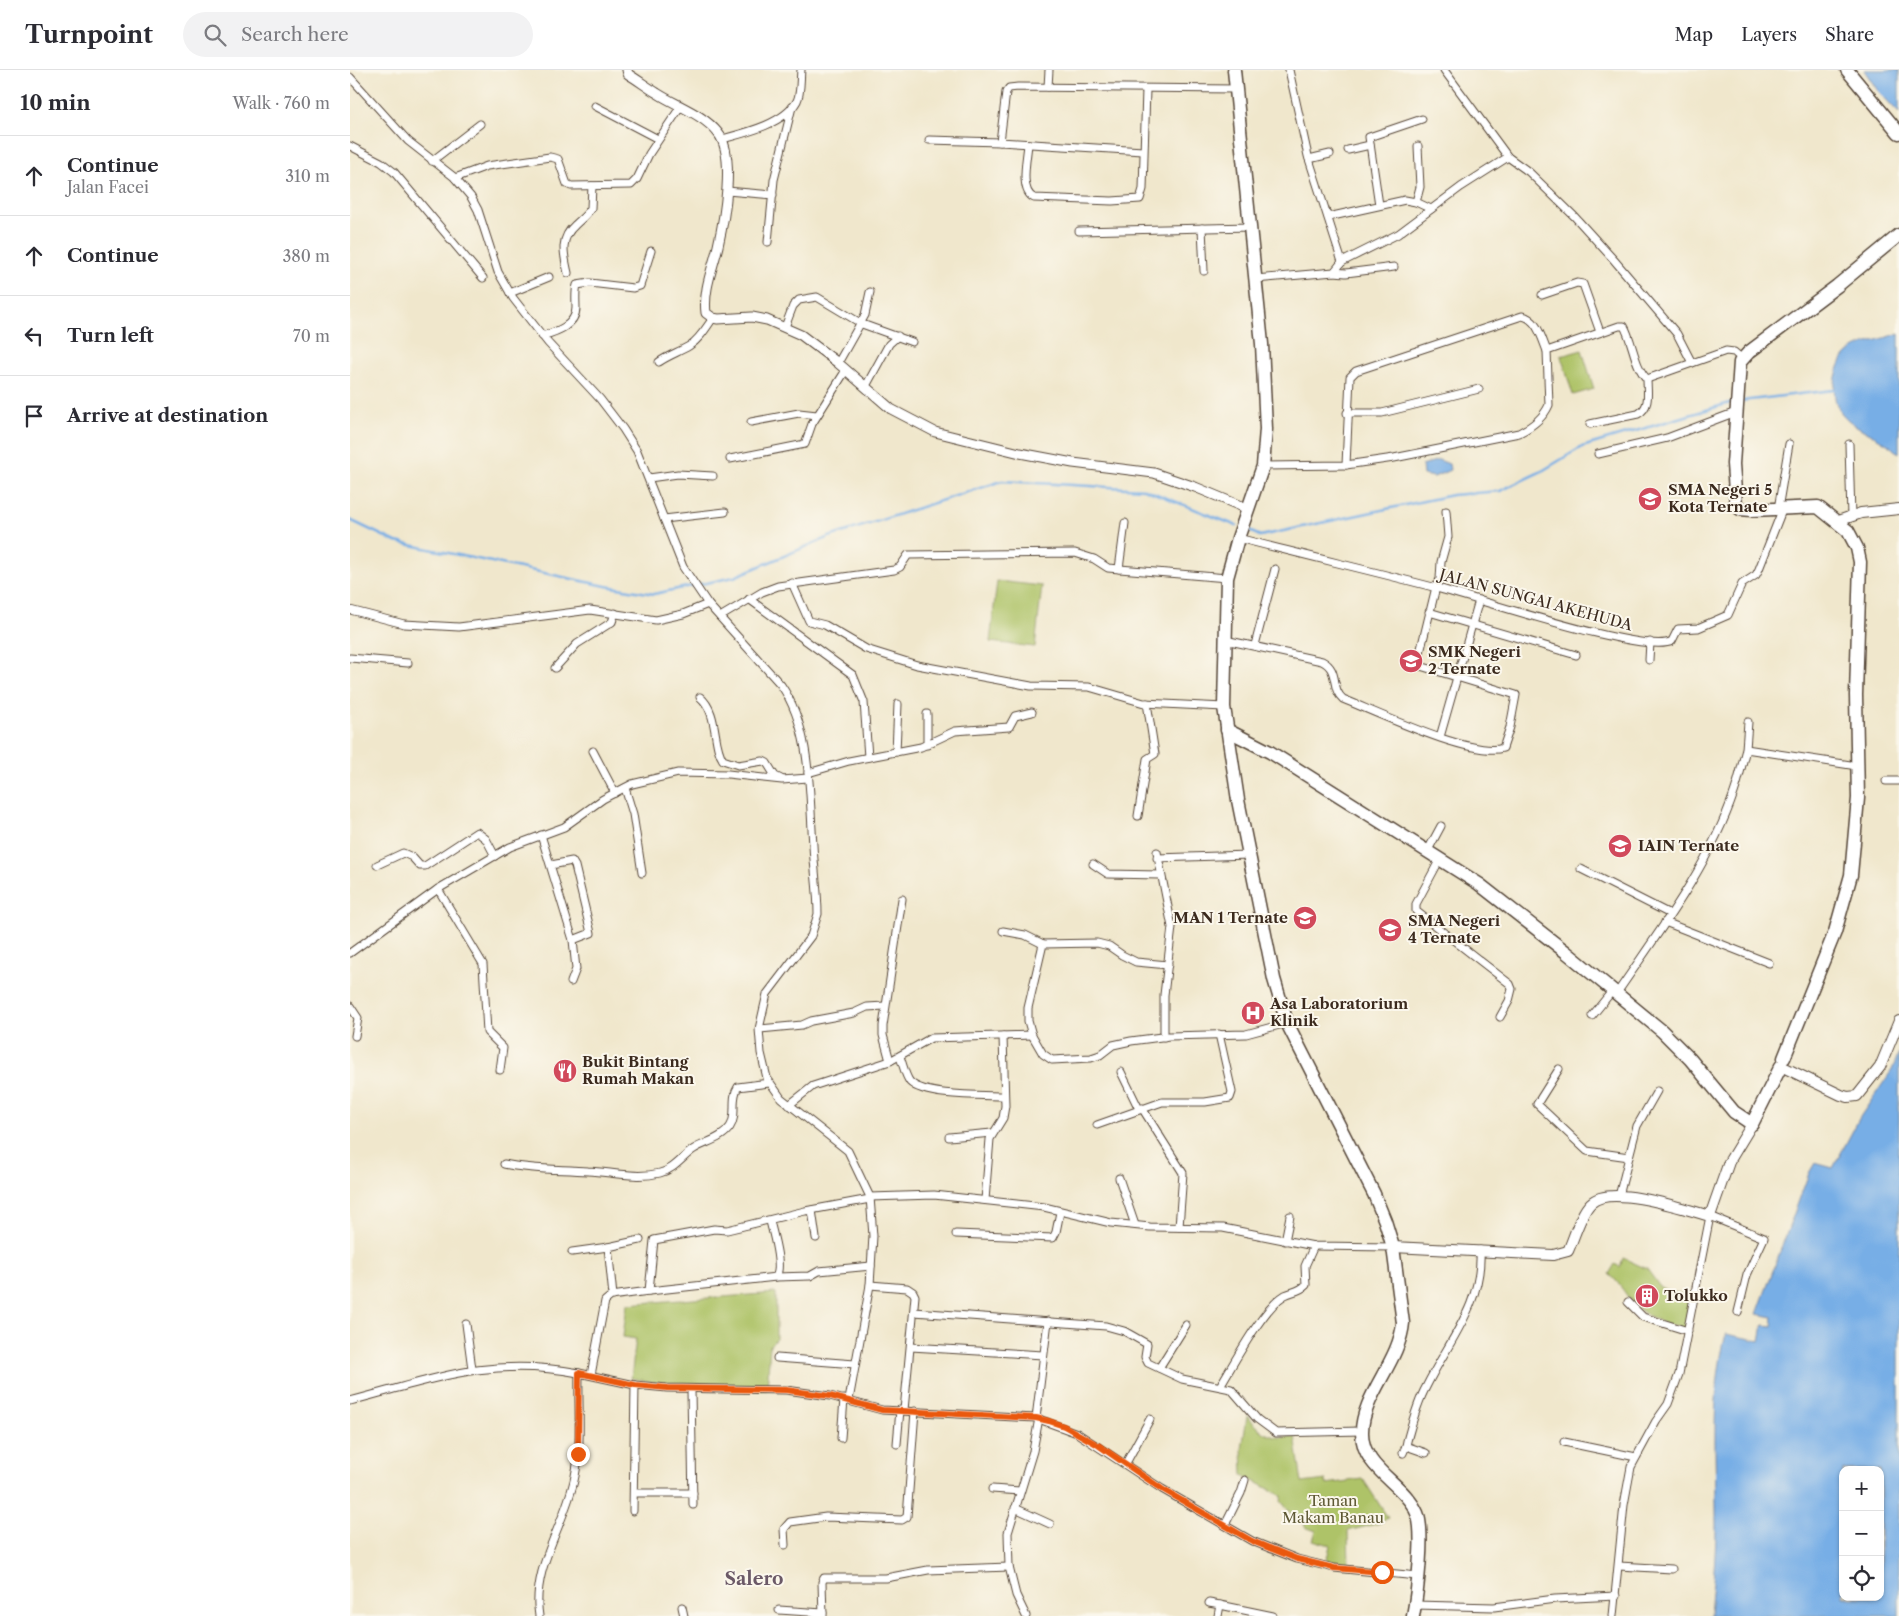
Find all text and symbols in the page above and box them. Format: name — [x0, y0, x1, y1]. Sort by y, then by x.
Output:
search box — [183, 12, 533, 57]
text: Turnpoint — [25, 20, 153, 49]
icon: search — [201, 21, 229, 49]
text: Search here — [241, 23, 349, 46]
text: Map — [1675, 24, 1713, 46]
text: Layers — [1741, 24, 1797, 46]
text: Share — [1825, 24, 1874, 46]
text: 10 min — [20, 90, 91, 115]
text: Walk · 760 m — [233, 93, 330, 113]
text: Continue — [67, 154, 159, 177]
icon: ahead — [20, 162, 48, 190]
text: 310 m — [285, 166, 330, 186]
text: Jalan Facei — [67, 177, 149, 197]
icon: ahead — [20, 242, 48, 270]
text: Continue — [67, 244, 159, 267]
text: 380 m — [282, 246, 330, 266]
icon: left — [20, 322, 48, 350]
text: Turn left — [67, 324, 154, 347]
text: 70 m — [293, 326, 330, 346]
icon: arrive — [20, 402, 48, 430]
text: Arrive at destination — [67, 404, 268, 427]
place label: SMA Negeri 5 Kota Ternate — [1668, 480, 1772, 516]
school or university icon: SMA Negeri 5 Kota Ternate — [1637, 486, 1663, 512]
street label: JALAN SUNGAI AKEHUDA — [1436, 564, 1636, 635]
place label: SMK Negeri 2 Ternate — [1428, 642, 1521, 678]
school or university icon: SMK Negeri 2 Ternate — [1398, 648, 1424, 674]
school or university icon: IAIN Ternate — [1607, 833, 1633, 859]
place label: IAIN Ternate — [1638, 836, 1739, 855]
school or university icon: MAN 1 Ternate — [1292, 905, 1318, 931]
place label: MAN 1 Ternate — [1173, 908, 1288, 927]
place label: SMA Negeri 4 Ternate — [1408, 911, 1501, 947]
school or university icon: SMA Negeri 4 Ternate — [1377, 917, 1403, 943]
place label: Asa Laboratorium Klinik — [1269, 994, 1408, 1030]
hospital icon: Asa Laboratorium Klinik — [1240, 1000, 1266, 1026]
place label: Bukit Bintang Rumah Makan — [582, 1052, 695, 1088]
restaurant icon: Bukit Bintang Rumah Makan — [552, 1058, 578, 1084]
building icon: Tolukko — [1634, 1283, 1660, 1309]
place label: Tolukko — [1664, 1286, 1728, 1305]
route end — [567, 1443, 590, 1466]
map controls — [1839, 1466, 1884, 1601]
button: + — [1839, 1466, 1884, 1511]
park label: Taman Makam Banau — [1282, 1491, 1384, 1527]
button: − — [1839, 1511, 1884, 1556]
button: locate — [1839, 1556, 1884, 1601]
route start — [1371, 1561, 1394, 1584]
district label: Salero — [724, 1568, 784, 1590]

